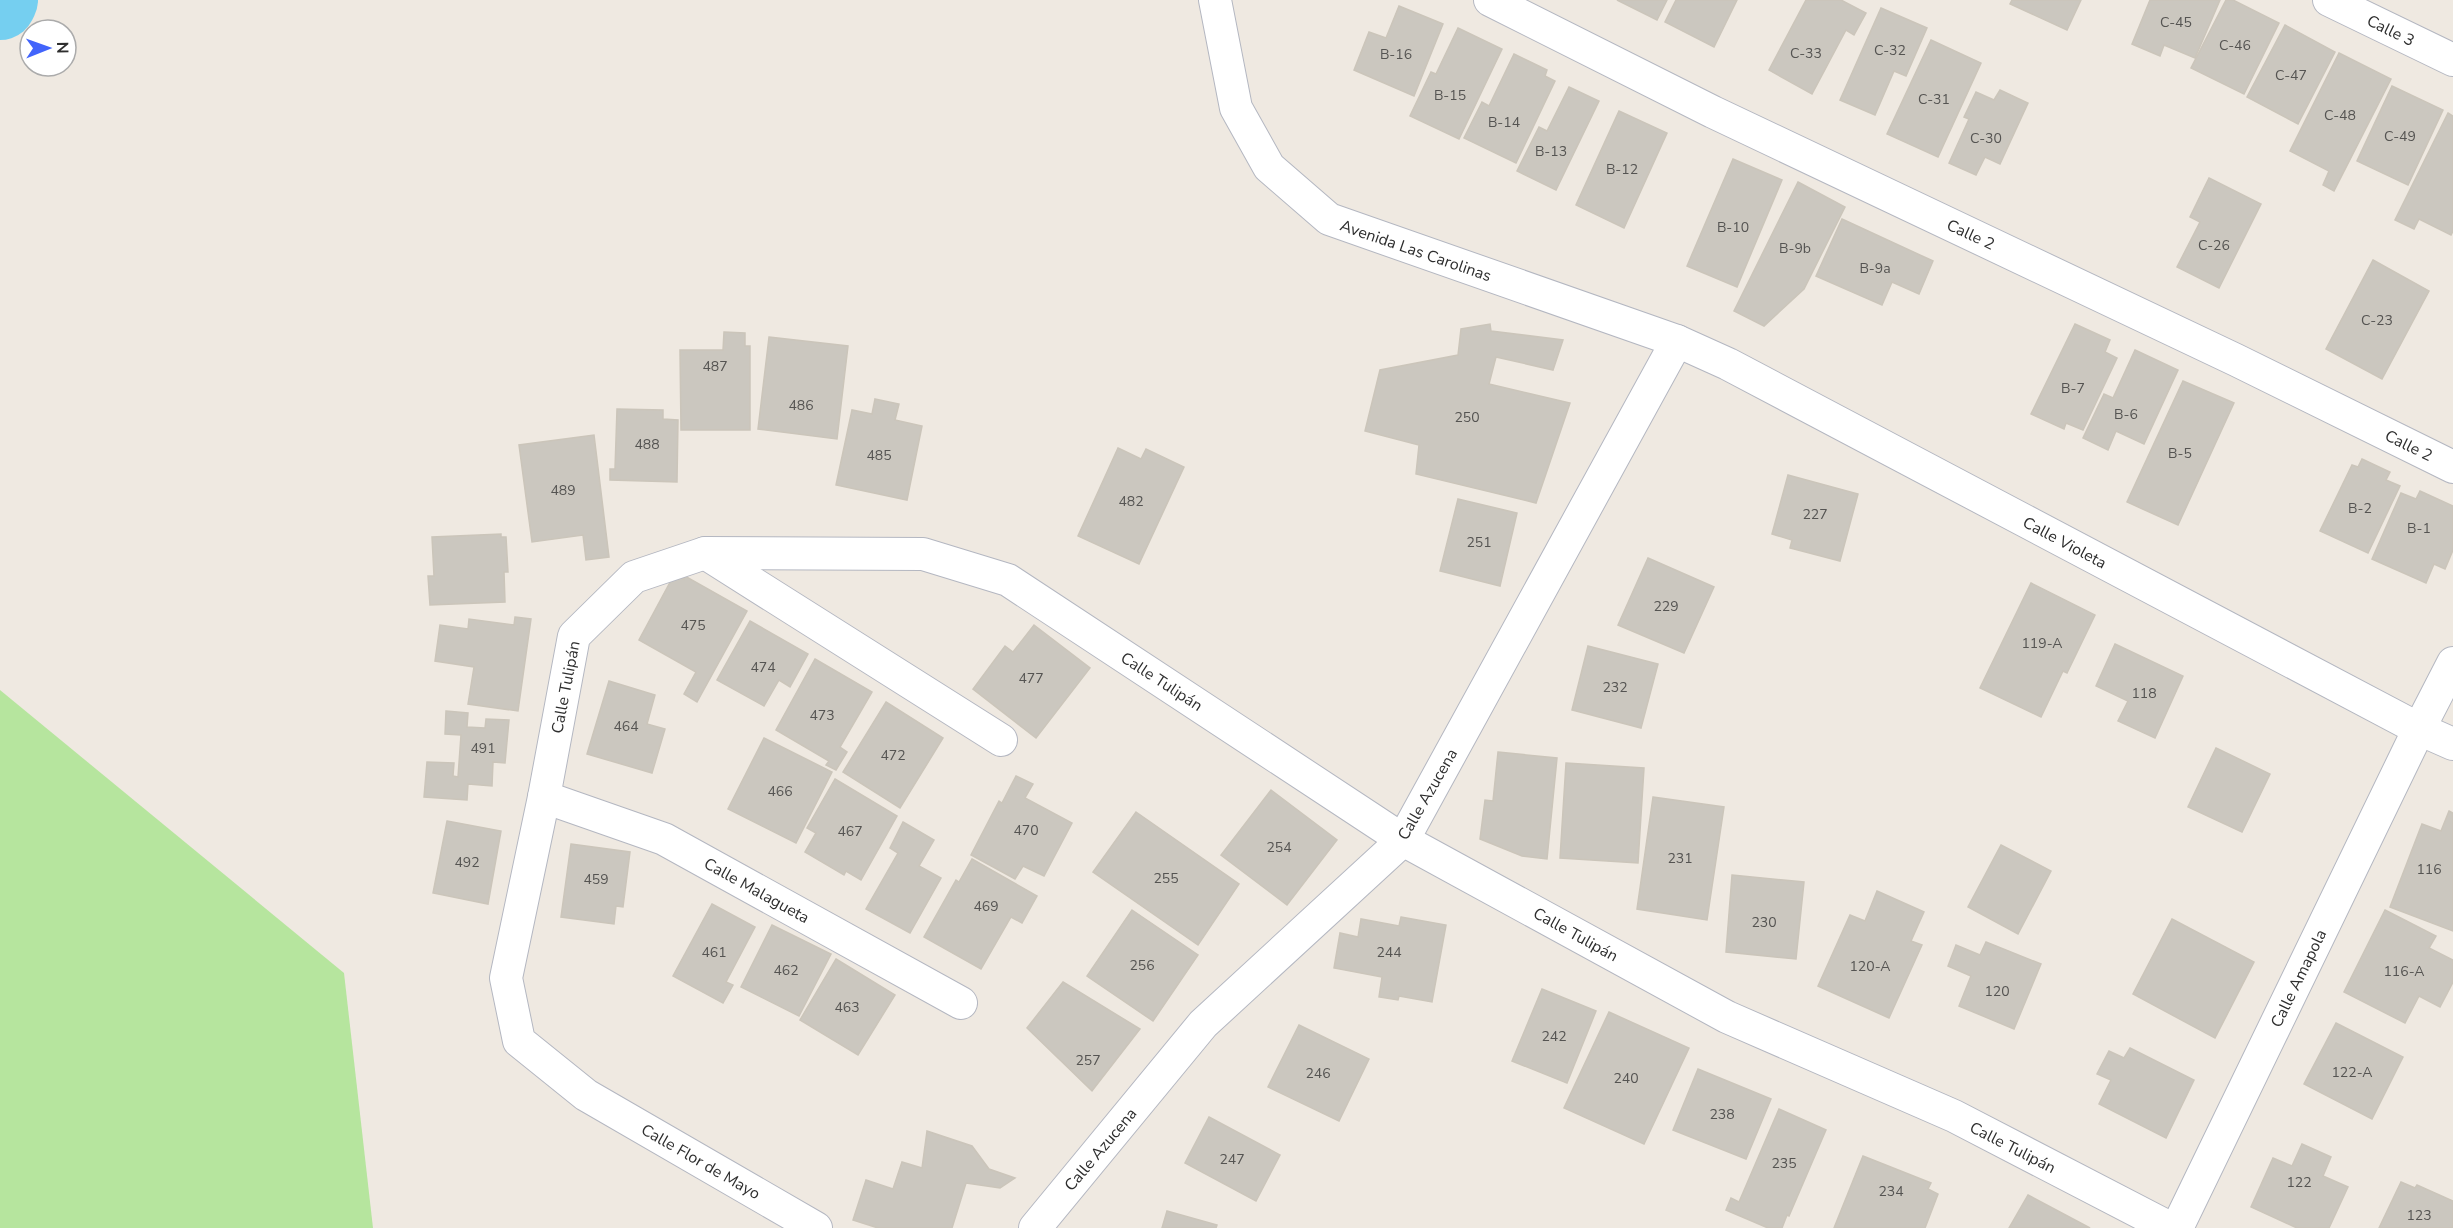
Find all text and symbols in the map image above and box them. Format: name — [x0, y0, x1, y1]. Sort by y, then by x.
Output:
street label: Calle 3 — [2363, 10, 2418, 52]
house number: C-45 — [2160, 13, 2192, 32]
north arrow — [18, 18, 78, 78]
house number: C-46 — [2219, 36, 2251, 55]
house number: C-32 — [1874, 41, 1906, 60]
text: N — [51, 42, 73, 54]
house number: C-33 — [1790, 44, 1822, 63]
house number: B-16 — [1380, 45, 1412, 64]
house number: C-47 — [2275, 66, 2307, 85]
house number: B-15 — [1434, 86, 1466, 105]
house number: C-31 — [1918, 90, 1950, 109]
house number: C-48 — [2324, 106, 2356, 125]
house number: B-14 — [1488, 113, 1520, 132]
house number: C-49 — [2384, 127, 2416, 146]
house number: C-30 — [1970, 129, 2002, 148]
house number: B-13 — [1535, 142, 1567, 161]
house number: B-12 — [1606, 160, 1638, 179]
street label: Calle 2 — [1943, 214, 1998, 256]
street label: Avenida Las Carolinas — [1337, 215, 1494, 287]
house number: B-10 — [1717, 218, 1749, 237]
house number: C-26 — [2198, 236, 2230, 255]
house number: B-9b — [1779, 239, 1811, 258]
house number: B-9a — [1859, 259, 1891, 278]
house number: C-23 — [2361, 311, 2393, 330]
house number: 487 — [702, 357, 728, 376]
house number: B-7 — [2061, 379, 2085, 398]
house number: 486 — [788, 396, 814, 415]
house number: B-6 — [2114, 405, 2138, 424]
house number: 250 — [1454, 408, 1480, 427]
street label: Calle 2 — [2381, 425, 2436, 467]
house number: 488 — [634, 435, 660, 454]
house number: B-5 — [2168, 444, 2192, 463]
house number: 485 — [866, 446, 892, 465]
house number: 489 — [550, 481, 576, 500]
house number: 482 — [1118, 492, 1144, 511]
house number: B-2 — [2348, 499, 2372, 518]
house number: 227 — [1802, 505, 1828, 524]
street label: Calle Violeta — [2019, 512, 2110, 574]
house number: B-1 — [2407, 519, 2431, 538]
house number: 251 — [1466, 533, 1492, 552]
house number: 229 — [1653, 597, 1679, 616]
house number: 475 — [680, 616, 706, 635]
house number: 119-A — [2021, 634, 2063, 653]
street label: Calle Tulipán — [546, 639, 586, 735]
street label: Calle Tulipán — [1116, 647, 1207, 717]
house number: 474 — [750, 658, 776, 677]
house number: 477 — [1018, 669, 1044, 688]
house number: 232 — [1602, 678, 1628, 697]
house number: 118 — [2131, 684, 2157, 703]
house number: 473 — [809, 706, 835, 725]
house number: 464 — [613, 717, 639, 736]
house number: 491 — [470, 739, 496, 758]
street label: Calle Azucena — [1393, 745, 1463, 844]
house number: 472 — [880, 746, 906, 765]
house number: 466 — [767, 782, 793, 801]
house number: 470 — [1013, 821, 1039, 840]
house number: 467 — [837, 822, 863, 841]
house number: 254 — [1266, 838, 1292, 857]
house number: 231 — [1667, 849, 1693, 868]
house number: 492 — [454, 853, 480, 872]
street label: Calle Malagueta — [700, 853, 813, 929]
house number: 116 — [2416, 860, 2442, 879]
house number: 255 — [1153, 869, 1179, 888]
house number: 459 — [583, 870, 609, 889]
house number: 469 — [973, 897, 999, 916]
street label: Calle Tulipán — [1529, 903, 1622, 967]
house number: 230 — [1751, 913, 1777, 932]
street label: Calle Amapola — [2266, 926, 2332, 1031]
house number: 461 — [701, 943, 727, 962]
house number: 244 — [1376, 943, 1402, 962]
house number: 256 — [1129, 956, 1155, 975]
house number: 120-A — [1849, 957, 1891, 976]
house number: 462 — [773, 961, 799, 980]
house number: 116-A — [2383, 962, 2425, 981]
house number: 120 — [1984, 982, 2010, 1001]
house number: 463 — [834, 998, 860, 1017]
house number: 242 — [1541, 1027, 1567, 1046]
house number: 257 — [1075, 1051, 1101, 1070]
house number: 122-A — [2331, 1063, 2373, 1082]
house number: 246 — [1305, 1064, 1331, 1083]
house number: 240 — [1613, 1069, 1639, 1088]
street label: Calle Azucena — [1059, 1103, 1142, 1196]
house number: 238 — [1709, 1105, 1735, 1124]
street label: Calle Tulipán — [1966, 1117, 2059, 1179]
street label: Calle Flor de Mayo — [637, 1119, 764, 1205]
house number: 247 — [1219, 1150, 1245, 1169]
house number: 235 — [1771, 1154, 1797, 1173]
house number: 122 — [2286, 1173, 2312, 1192]
house number: 234 — [1878, 1182, 1904, 1201]
house number: 123 — [2406, 1206, 2432, 1225]

